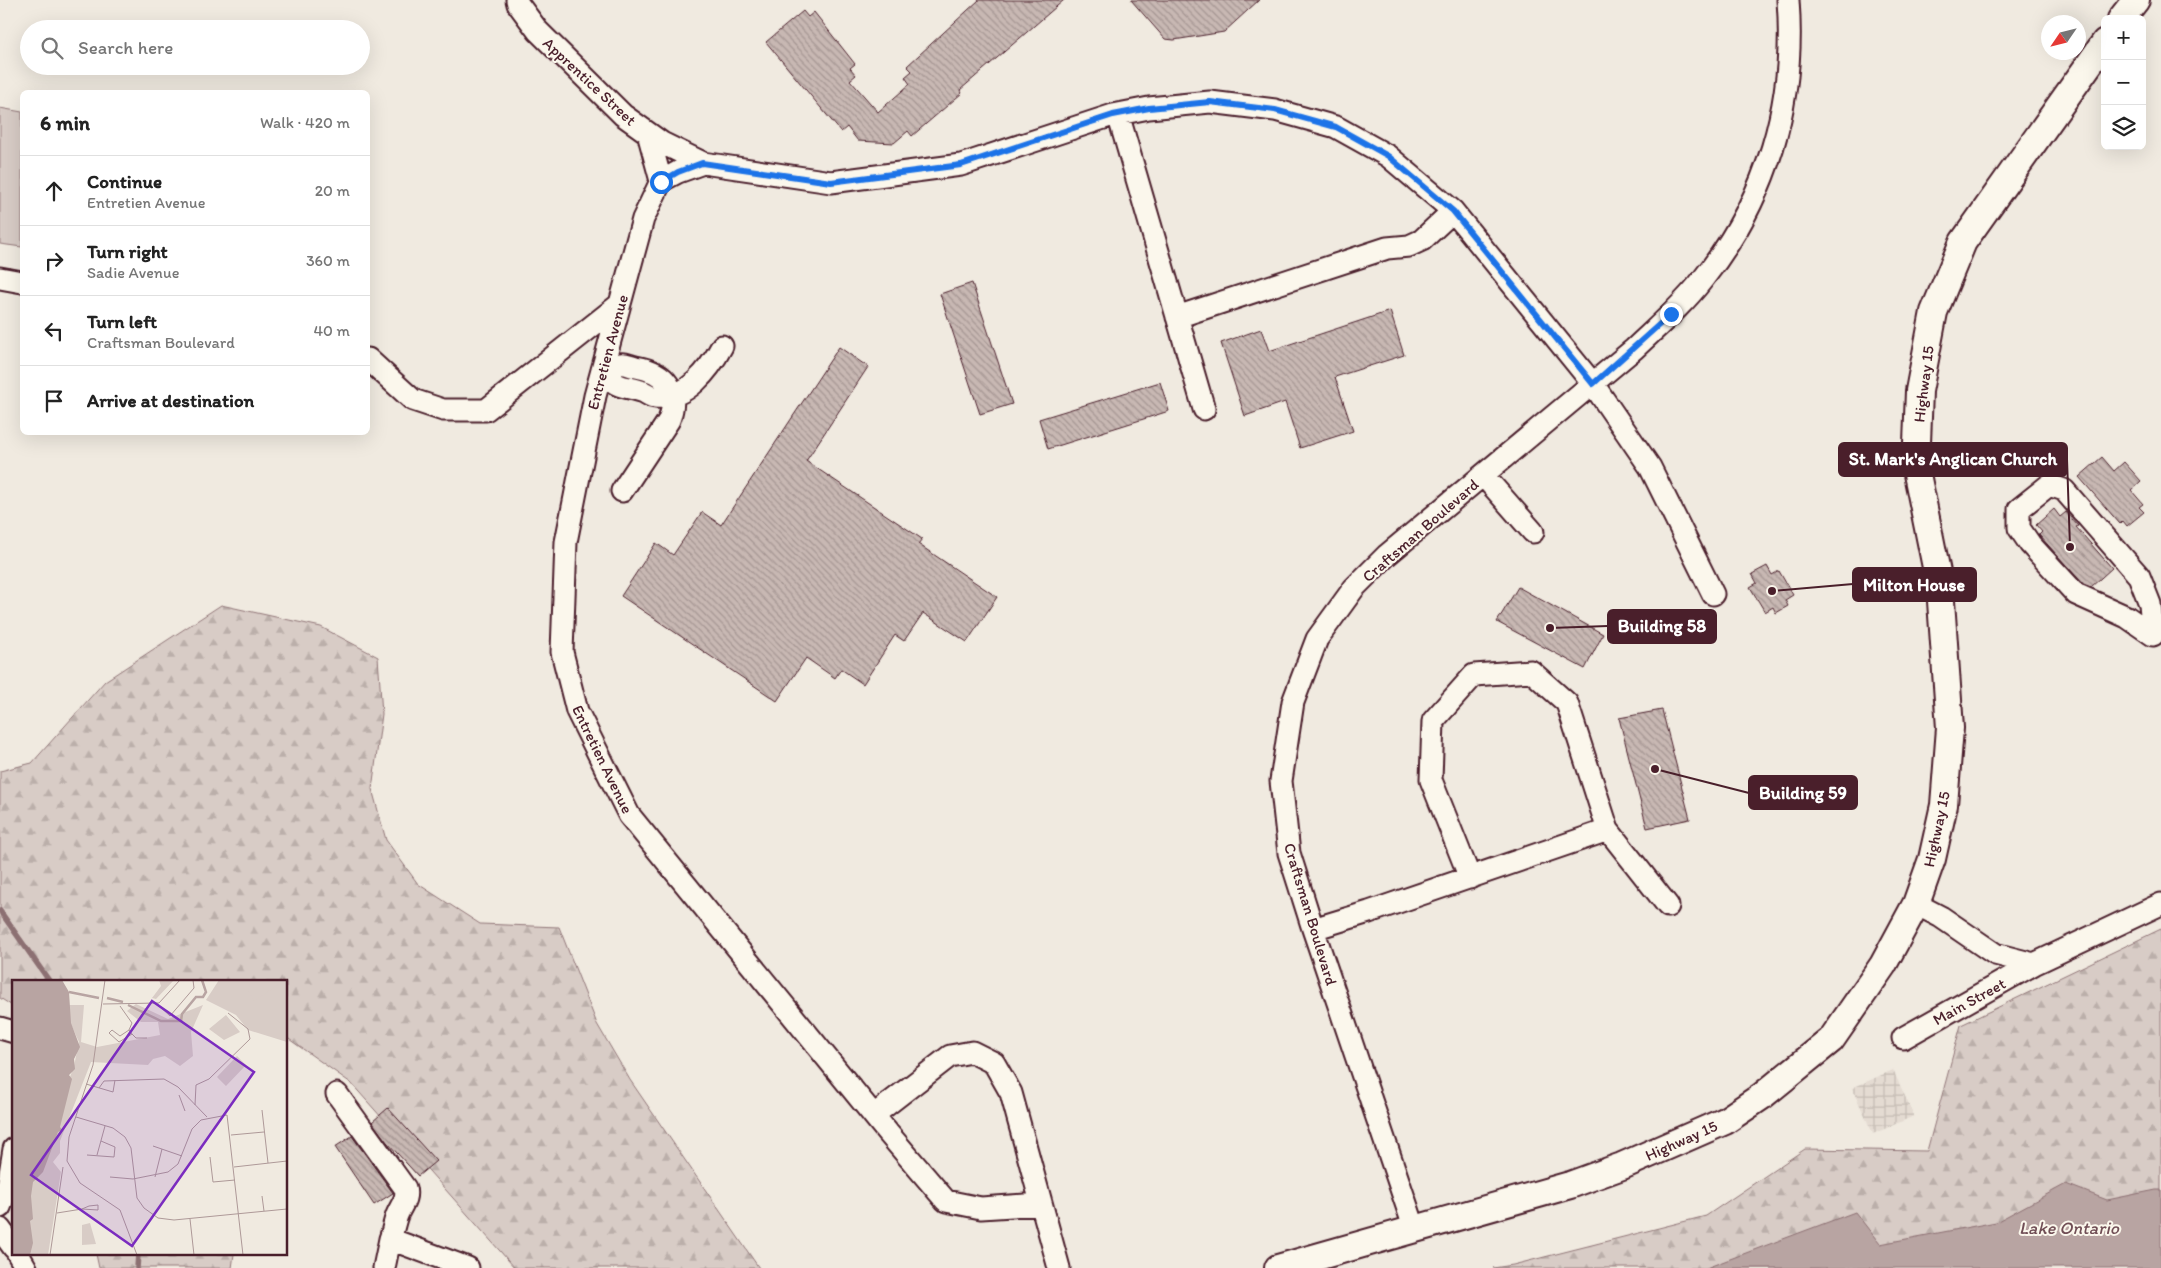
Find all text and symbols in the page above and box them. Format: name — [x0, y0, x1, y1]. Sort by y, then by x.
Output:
north arrow — [2041, 15, 2086, 60]
map controls — [2101, 15, 2146, 150]
button: + — [2101, 15, 2146, 60]
search box — [20, 20, 370, 75]
street label: Apprentice Street — [539, 33, 640, 130]
icon: search — [38, 34, 66, 62]
text: Search here — [78, 36, 173, 59]
button: − — [2101, 60, 2146, 105]
button: layers — [2101, 105, 2146, 150]
text: 6 min — [40, 110, 90, 135]
text: Walk · 420 m — [260, 113, 350, 132]
text: Continue — [87, 170, 162, 193]
route start — [650, 171, 673, 194]
icon: ahead — [40, 177, 68, 205]
text: 20 m — [315, 181, 350, 200]
text: Entretien Avenue — [87, 193, 205, 212]
text: Turn right — [87, 240, 168, 263]
icon: right — [40, 247, 68, 275]
text: 360 m — [306, 251, 350, 270]
text: Sadie Avenue — [87, 263, 179, 282]
street label: Entretien Avenue — [583, 292, 632, 412]
route end — [1660, 303, 1683, 326]
text: Turn left — [87, 310, 157, 333]
icon: left — [40, 317, 68, 345]
text: 40 m — [313, 321, 350, 340]
text: Craftsman Boulevard — [87, 333, 235, 352]
street label: Highway 15 — [1909, 345, 1938, 424]
icon: arrive — [40, 387, 68, 415]
text: Arrive at destination — [87, 389, 254, 412]
callout: St. Mark's Anglican Church — [1839, 443, 2067, 476]
text: St. Mark's Anglican Church — [1849, 448, 2057, 470]
street label: Craftsman Boulevard — [1358, 474, 1483, 586]
callout: Milton House — [1853, 568, 1976, 601]
text: Milton House — [1863, 574, 1965, 596]
callout: Building 58 — [1608, 610, 1716, 643]
text: Building 58 — [1618, 615, 1706, 637]
street label: Entretien Avenue — [568, 702, 637, 817]
callout: Building 59 — [1749, 776, 1857, 809]
text: Building 59 — [1759, 782, 1847, 804]
street label: Highway 15 — [1919, 789, 1954, 869]
street label: Craftsman Boulevard — [1280, 841, 1341, 988]
street label: Main Street — [1930, 974, 2009, 1029]
inset map — [12, 980, 288, 1256]
street label: Highway 15 — [1642, 1116, 1720, 1165]
water label: Lake Ontario — [2019, 1217, 2120, 1239]

